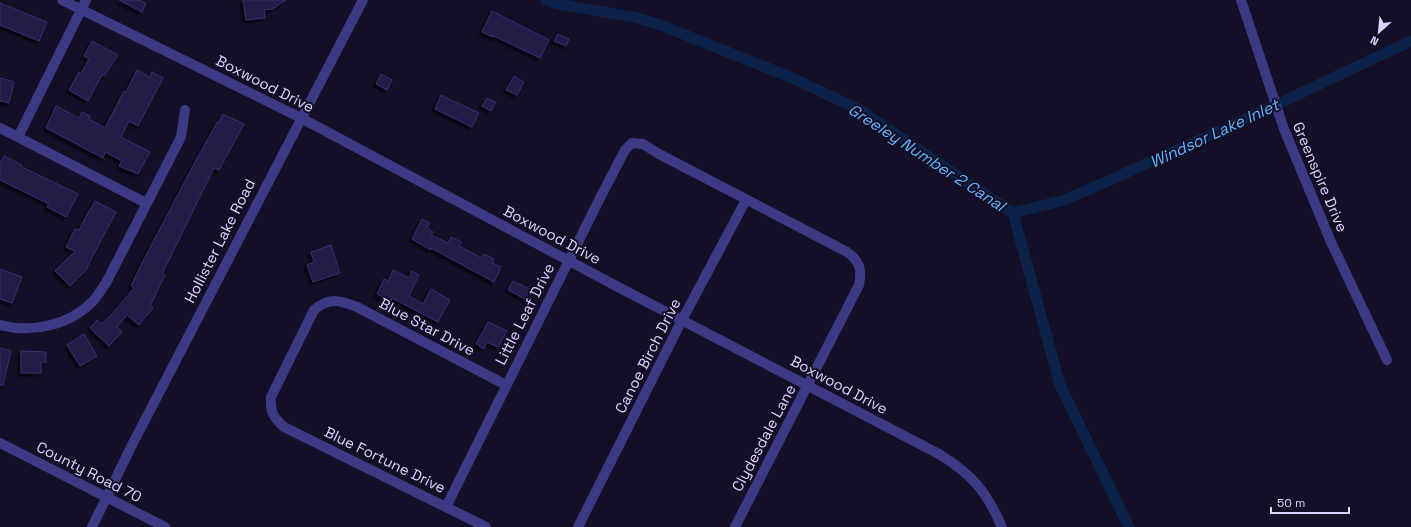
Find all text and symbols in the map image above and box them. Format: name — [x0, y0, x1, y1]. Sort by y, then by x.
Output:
north arrow — [1359, 12, 1399, 52]
text: N — [1368, 33, 1381, 49]
street label: Boxwood Drive — [213, 51, 318, 116]
water label: Windsor Lake Inlet — [1146, 94, 1284, 173]
water label: Greeley Number 2 Canal — [844, 99, 1011, 217]
street label: Greenspire Drive — [1289, 119, 1352, 235]
street label: Hollister Lake Road — [180, 175, 259, 306]
street label: Boxwood Drive — [500, 201, 604, 268]
street label: Little Leaf Drive — [491, 260, 558, 368]
street label: Blue Star Drive — [376, 293, 478, 360]
street label: Canoe Birch Drive — [610, 295, 685, 416]
street label: Boxwood Drive — [787, 351, 891, 418]
street label: Clydesdale Lane — [727, 381, 800, 495]
street label: Blue Fortune Drive — [322, 422, 449, 497]
street label: County Road 70 — [33, 437, 145, 506]
scale bar — [1271, 489, 1349, 515]
text: 50 m — [1277, 495, 1305, 511]

